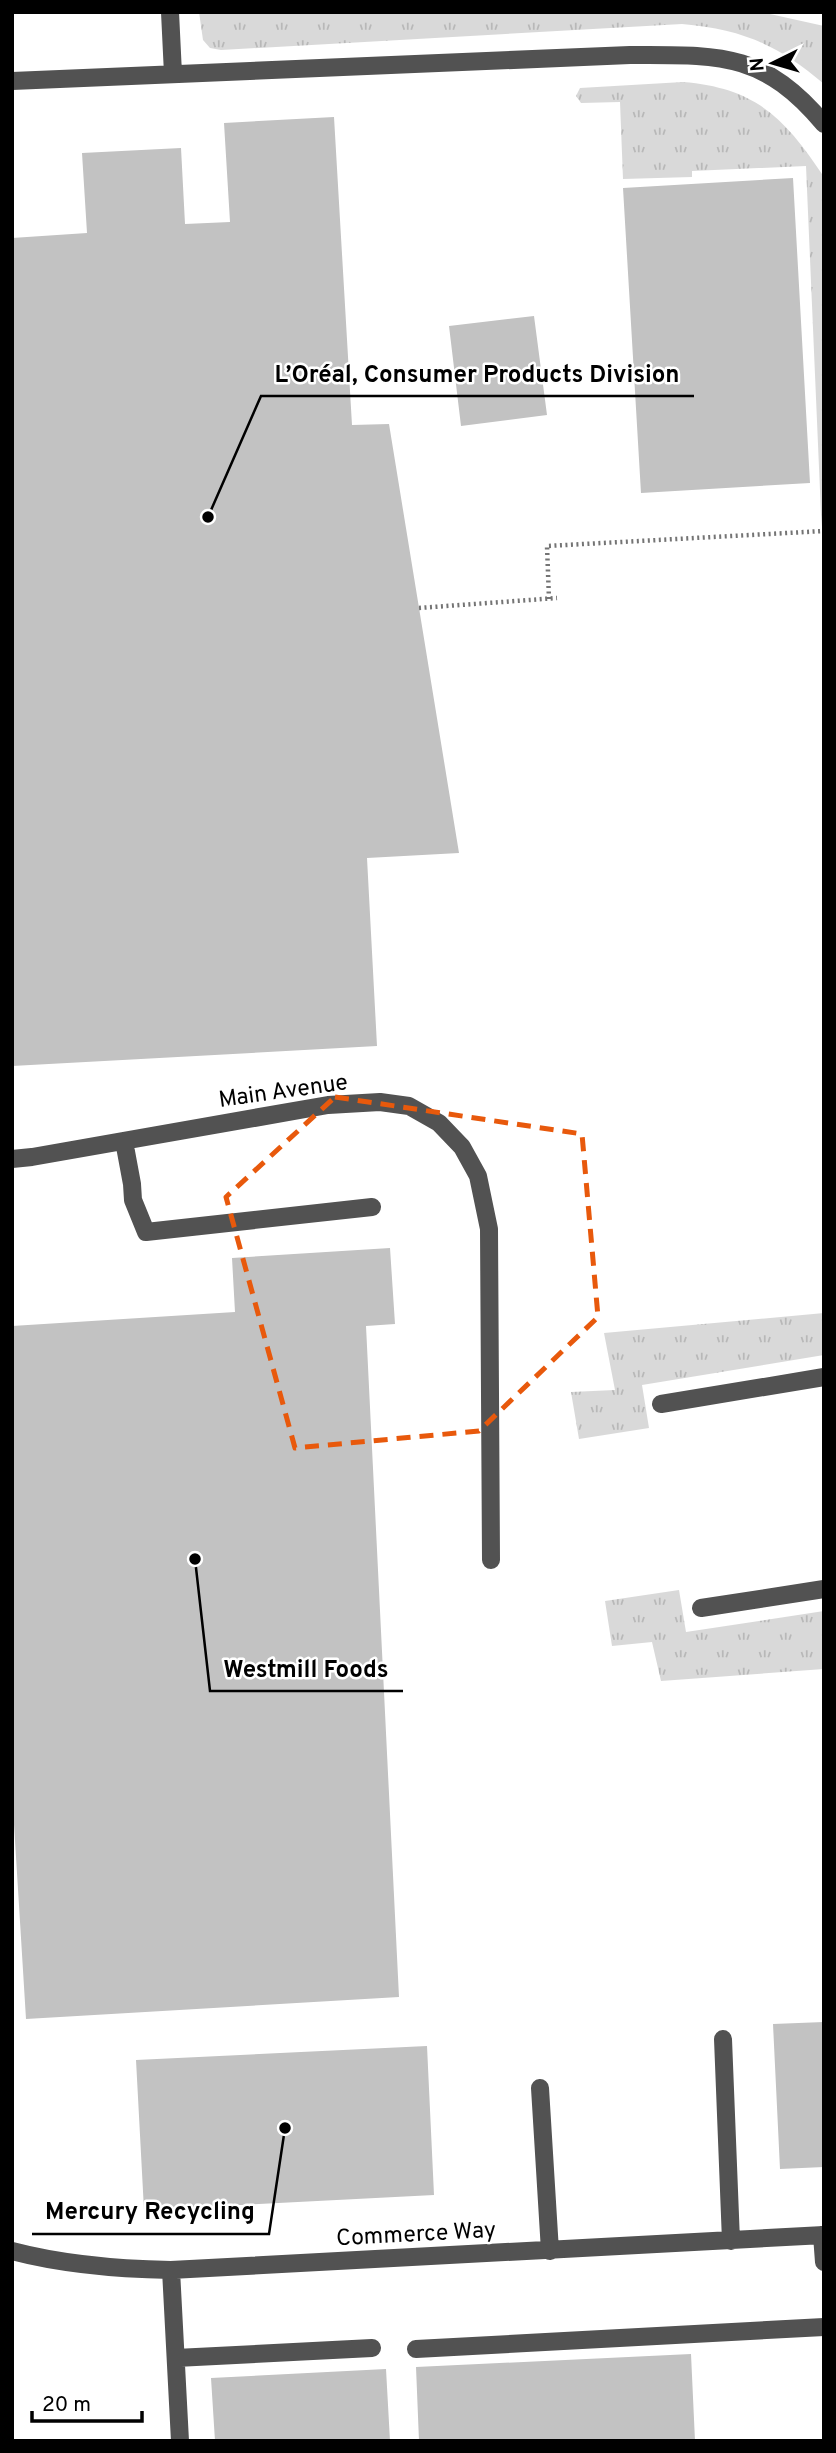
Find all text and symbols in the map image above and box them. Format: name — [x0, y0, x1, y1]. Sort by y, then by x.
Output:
north arrow — [738, 28, 808, 98]
text: N — [746, 56, 771, 72]
callout: L’Oréal, Consumer Products Division — [261, 351, 694, 396]
text: L’Oréal, Consumer Products Division — [275, 361, 679, 391]
street label: Main Avenue — [217, 1069, 350, 1116]
callout: Westmill Foods — [210, 1646, 403, 1691]
text: Westmill Foods — [223, 1656, 389, 1686]
callout: Mercury Recycling — [32, 2189, 269, 2234]
text: Mercury Recycling — [45, 2198, 255, 2228]
street label: Commerce Way — [335, 2217, 497, 2254]
scale bar — [32, 2380, 142, 2424]
text: 20 m — [42, 2392, 91, 2419]

